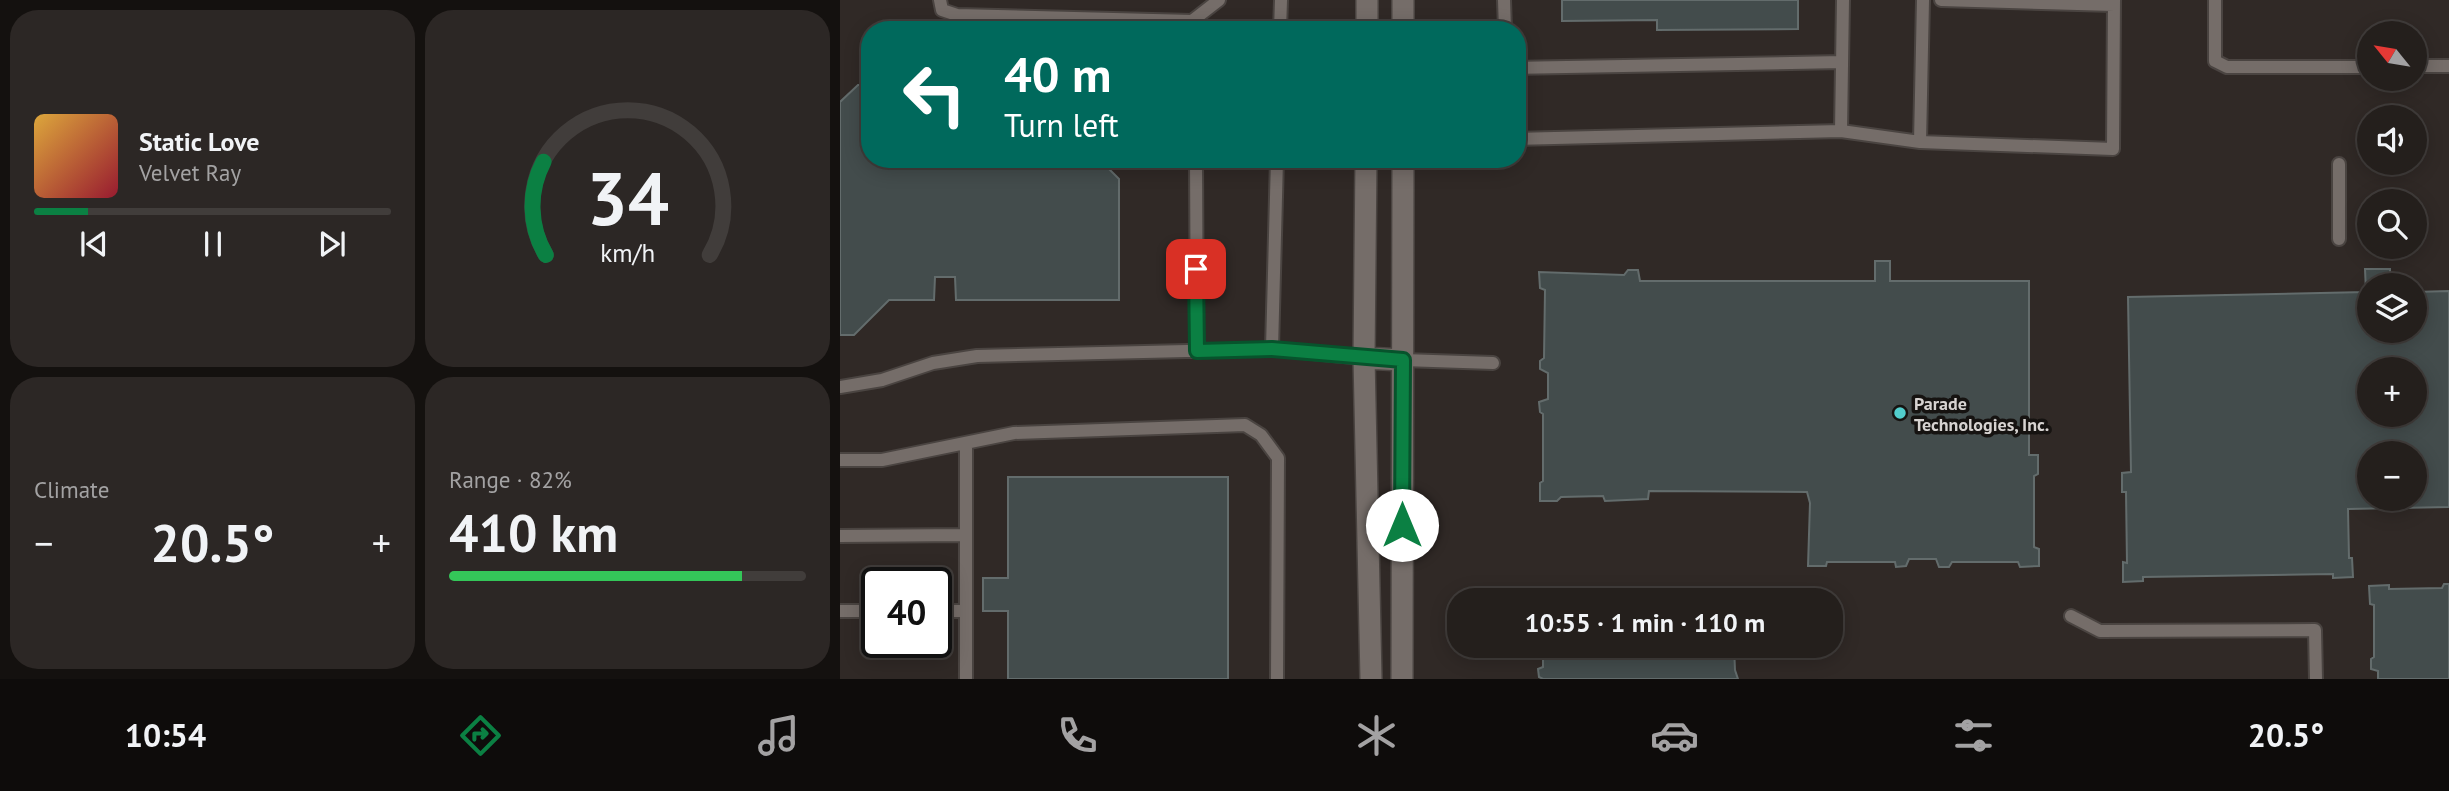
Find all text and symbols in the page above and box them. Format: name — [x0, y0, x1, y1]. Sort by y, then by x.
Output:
north arrow — [2357, 21, 2427, 91]
map controls — [2357, 21, 2427, 511]
text: 40 m — [1004, 42, 1111, 106]
icon: left — [889, 49, 980, 140]
text: Turn left — [1004, 104, 1119, 146]
button: sound — [2357, 105, 2427, 175]
text: Static Love — [139, 125, 260, 158]
text: 34 — [586, 151, 669, 245]
text: Velvet Ray — [139, 158, 241, 187]
button: search — [2357, 189, 2427, 259]
icon: previous — [75, 225, 113, 263]
icon: pause — [194, 225, 232, 263]
icon: next — [313, 225, 351, 263]
text: km/h — [600, 237, 655, 269]
pin — [1166, 239, 1226, 299]
icon: arrive — [1177, 250, 1215, 288]
button: layers — [2357, 273, 2427, 343]
button: + — [2357, 357, 2427, 427]
place label: Parade Technologies, Inc. — [1914, 392, 2049, 436]
marker: Parade Technologies, Inc. — [1892, 405, 1908, 421]
button: − — [2357, 441, 2427, 511]
text: Range · 82% — [449, 465, 572, 494]
text: Climate — [34, 475, 109, 504]
position arrow — [1365, 488, 1439, 562]
text: 410 km — [449, 499, 618, 566]
text: 20.5° — [151, 509, 274, 576]
text: − — [34, 518, 53, 567]
text: + — [372, 518, 391, 567]
speed limit sign: 40 — [861, 567, 952, 658]
text: 10:55 · 1 min · 110 m — [1525, 606, 1765, 639]
icon: directions — [456, 711, 505, 760]
icon: music — [754, 711, 803, 760]
icon: phone — [1053, 711, 1102, 760]
icon: climate — [1352, 711, 1401, 760]
icon: car — [1650, 711, 1699, 760]
icon: filters — [1949, 711, 1998, 760]
text: 10:54 — [125, 714, 206, 756]
text: 20.5° — [2248, 714, 2324, 756]

